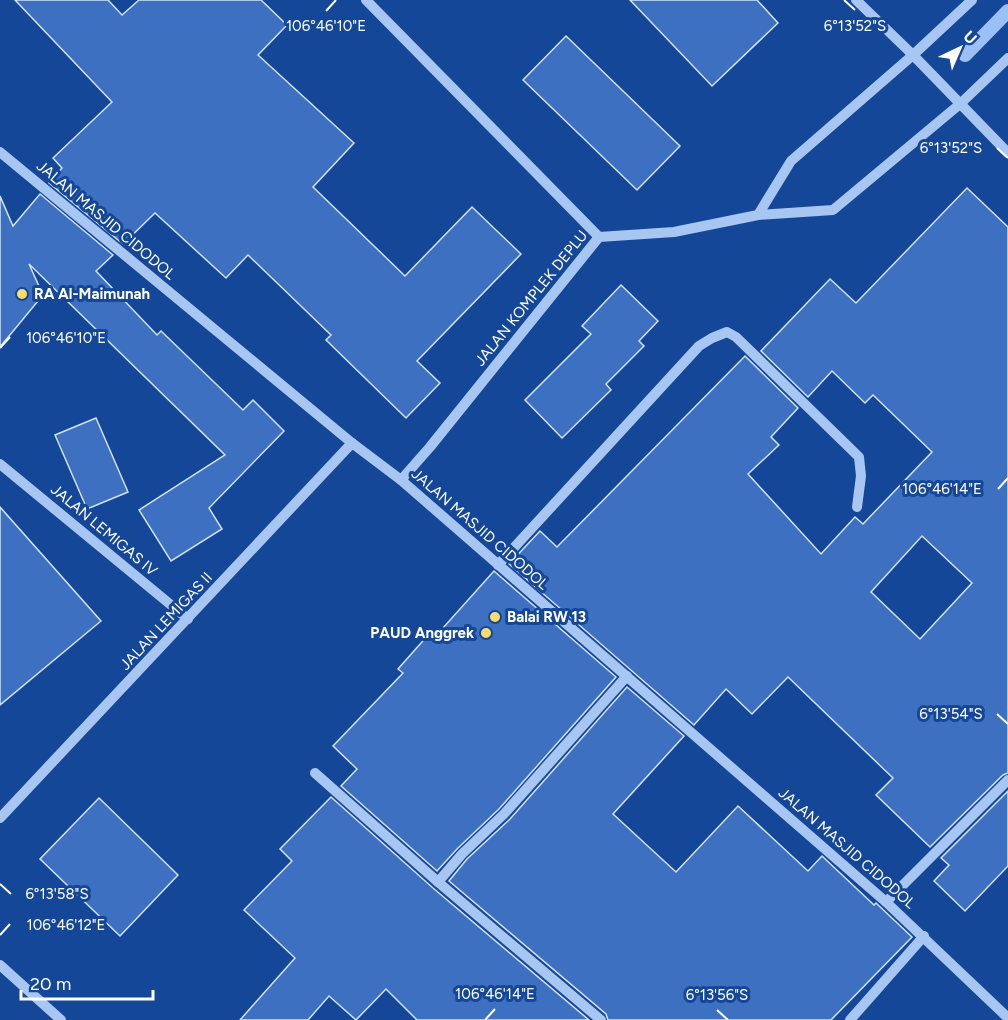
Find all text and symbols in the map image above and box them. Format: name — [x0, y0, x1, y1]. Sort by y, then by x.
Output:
text: 106°46'10"E — [286, 17, 366, 35]
text: 6°13'52"S — [824, 17, 886, 35]
north arrow — [930, 18, 990, 78]
text: U — [959, 27, 981, 48]
text: 6°13'52"S — [920, 139, 982, 157]
street label: JALAN MASJID CIDODOL — [33, 157, 179, 283]
street label: JALAN KOMPLEK DEPLU — [471, 227, 591, 369]
place label: RA Al-Maimunah — [34, 285, 150, 303]
marker: RA Al-Maimunah — [15, 287, 29, 301]
text: 106°46'10"E — [26, 329, 106, 347]
street label: JALAN MASJID CIDODOL — [408, 465, 552, 594]
street label: JALAN LEMIGAS IV — [47, 480, 161, 580]
text: 106°46'14"E — [902, 480, 982, 498]
street label: JALAN LEMIGAS II — [116, 568, 216, 674]
place label: Balai RW 13 — [507, 608, 586, 626]
marker: Balai RW 13 — [488, 610, 502, 624]
place label: PAUD Anggrek — [370, 624, 474, 642]
marker: PAUD Anggrek — [479, 626, 493, 640]
text: 6°13'54"S — [919, 705, 983, 723]
street label: JALAN MASJID CIDODOL — [775, 784, 919, 913]
text: 6°13'58"S — [25, 885, 89, 903]
text: 106°46'12"E — [27, 916, 105, 934]
scale bar — [21, 963, 153, 1001]
text: 20 m — [30, 973, 71, 995]
text: 106°46'14"E — [455, 985, 535, 1003]
text: 6°13'56"S — [686, 986, 748, 1004]

